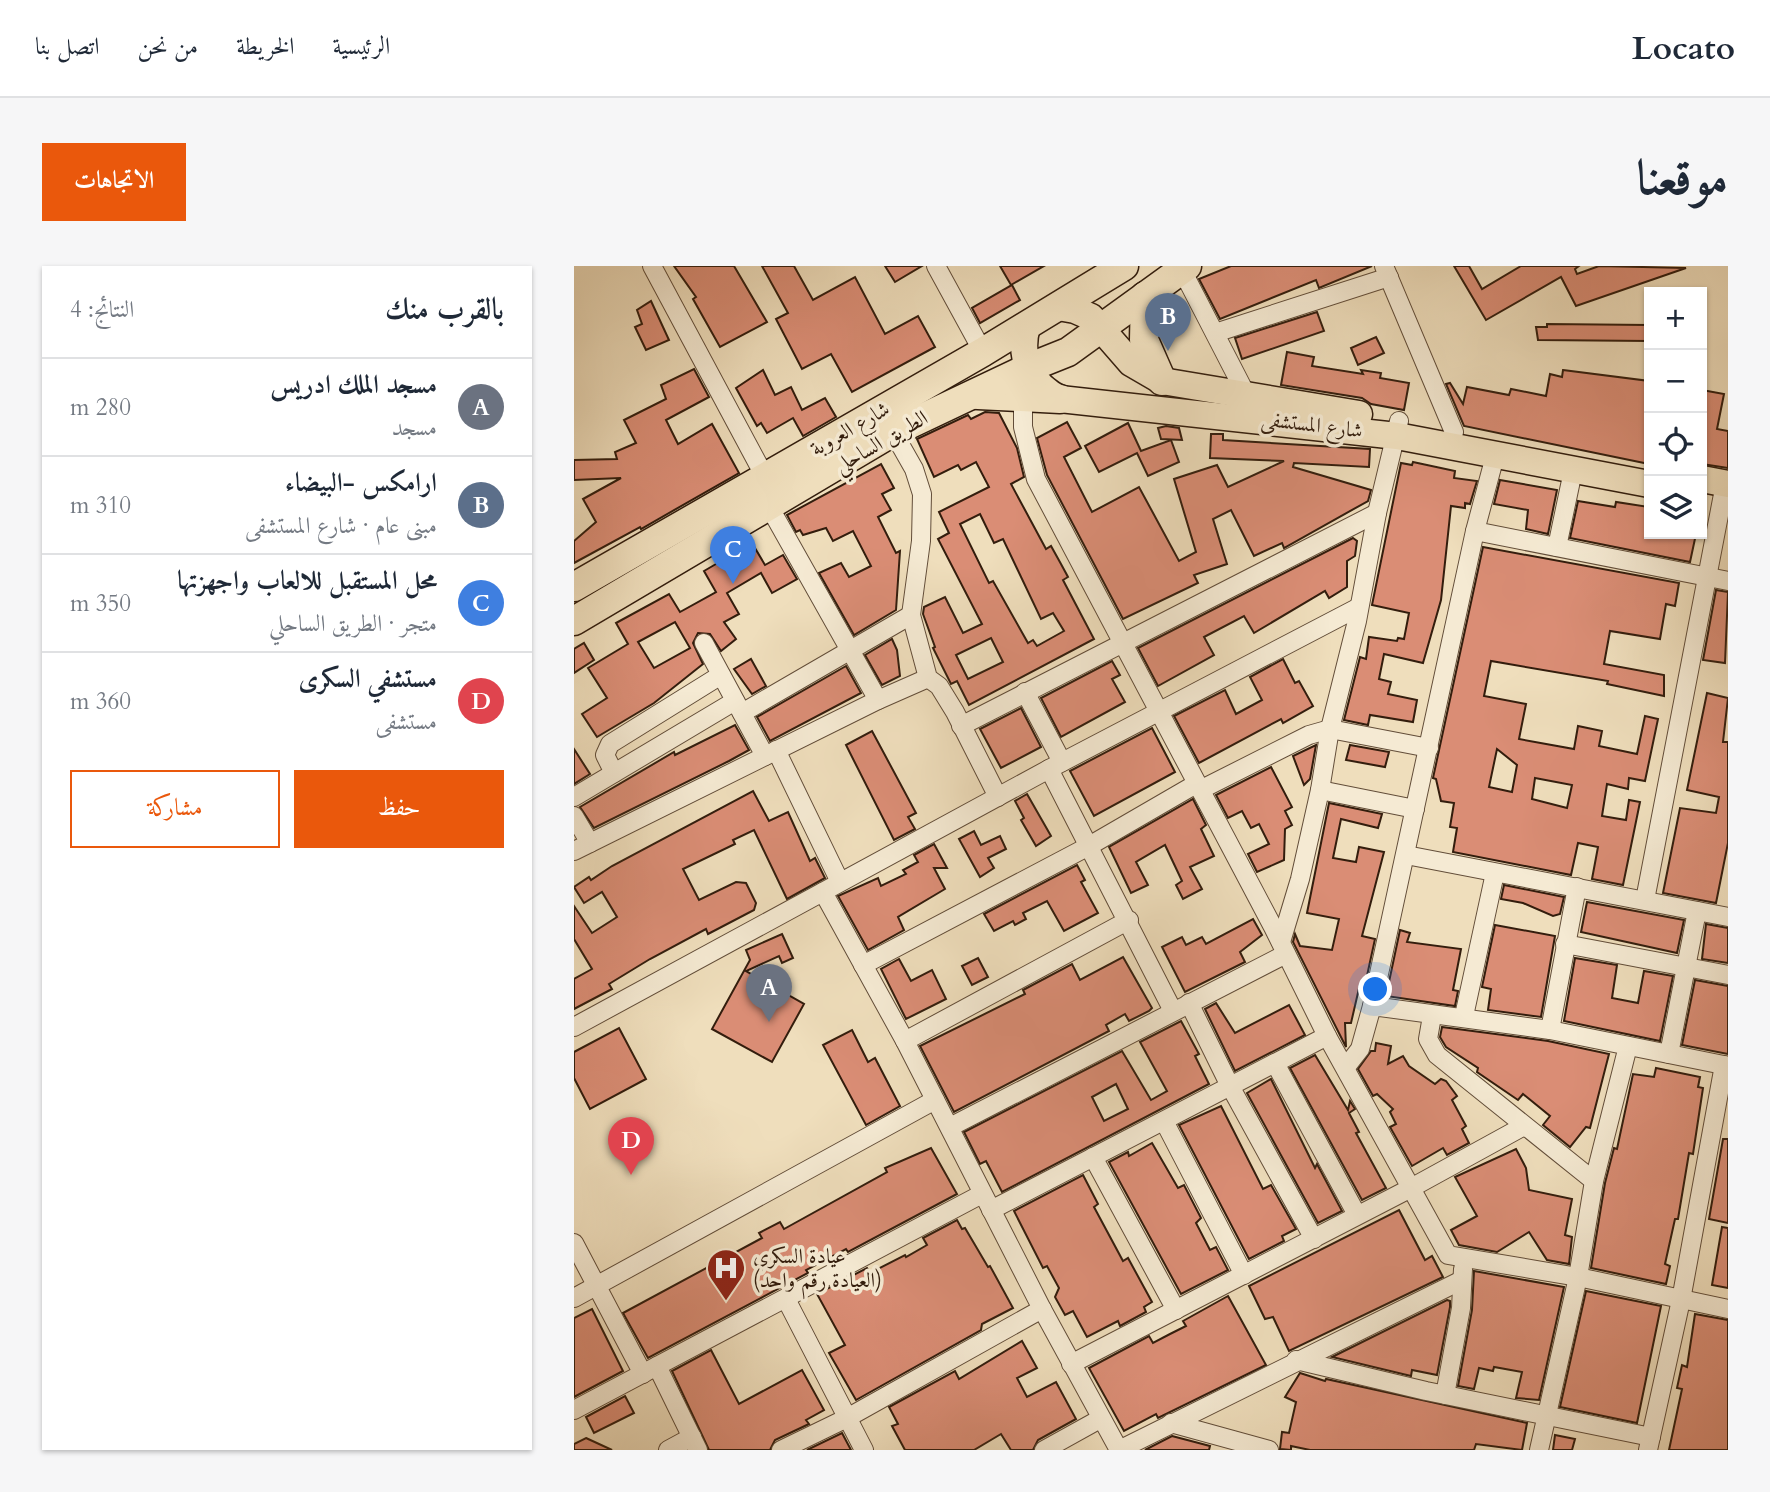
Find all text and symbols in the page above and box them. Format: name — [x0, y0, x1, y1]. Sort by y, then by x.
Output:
text: Locato — [1632, 26, 1735, 71]
text: اتصل بنا — [35, 30, 99, 63]
text: من نحن — [137, 30, 198, 63]
text: الخريطة — [236, 30, 295, 63]
text: الرئيسية — [333, 30, 390, 63]
button: الاتجاهات — [42, 143, 186, 221]
text: موقعنا — [1636, 145, 1728, 212]
map controls — [1644, 287, 1707, 539]
button: + — [1644, 287, 1707, 350]
text: بالقرب منك — [385, 289, 504, 330]
pin: B — [1145, 293, 1191, 351]
text: النتائج: 4 — [70, 294, 134, 325]
button: − — [1644, 350, 1707, 413]
text: مسجد الملك ادريس — [270, 367, 437, 402]
text: 280 m — [70, 392, 131, 423]
text: A — [472, 392, 490, 423]
street label: شارع العروبة — [805, 395, 897, 466]
street label: الطريق الساحلي — [829, 404, 936, 485]
street label: شارع المستشفى — [1259, 404, 1364, 449]
text: مسجد — [392, 412, 437, 443]
button: locate — [1644, 413, 1707, 476]
text: ارامكس -البيضاء — [285, 465, 437, 500]
button: layers — [1644, 476, 1707, 539]
text: 310 m — [70, 490, 131, 521]
text: B — [473, 490, 489, 521]
text: مبنى عام · شارع المستشفى — [245, 510, 437, 541]
pin: C — [710, 526, 756, 584]
text: محل المستقبل للالعاب واجهزتها — [177, 563, 437, 598]
text: 350 m — [70, 588, 131, 619]
text: C — [472, 588, 490, 619]
text: متجر · الطريق الساحلي — [269, 608, 437, 639]
text: مستشفي السكرى — [299, 661, 437, 696]
text: 360 m — [70, 686, 131, 717]
text: D — [471, 686, 491, 717]
text: مستشفى — [376, 706, 437, 737]
button: مشاركة — [70, 770, 280, 848]
button: حفظ — [294, 770, 504, 848]
pin: A — [746, 964, 792, 1022]
your location — [1358, 972, 1392, 1006]
pin: D — [608, 1117, 654, 1175]
place label: عيادة السكري (العيادة رقم واحد) — [753, 1242, 882, 1300]
hospital icon: عيادة السكري (العيادة رقم واحد) — [705, 1247, 747, 1302]

